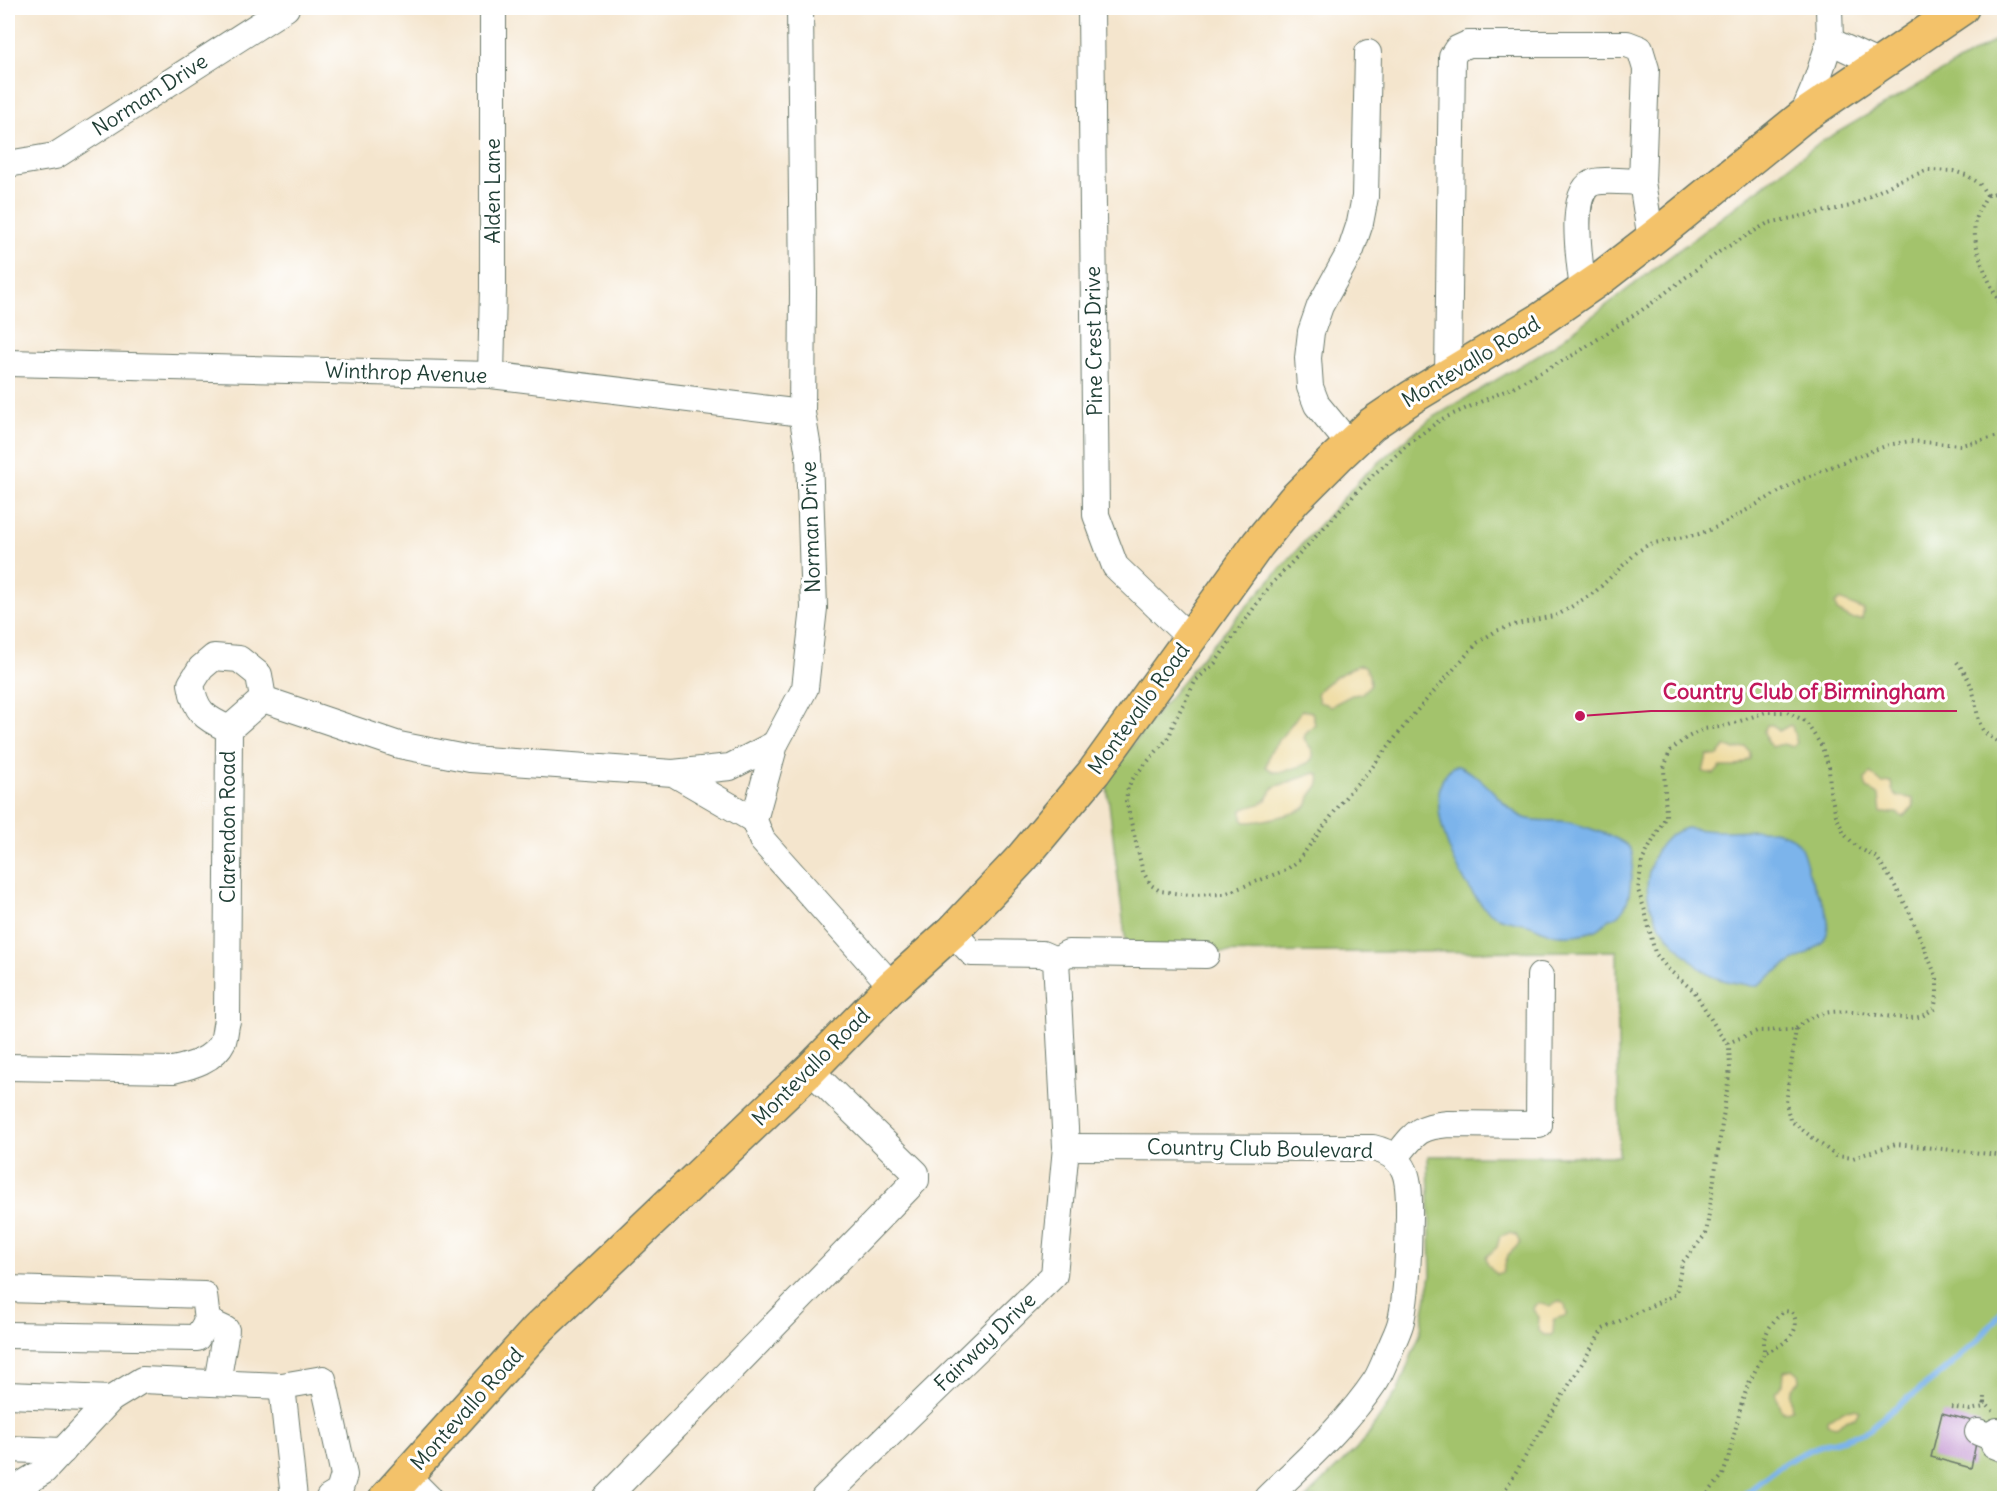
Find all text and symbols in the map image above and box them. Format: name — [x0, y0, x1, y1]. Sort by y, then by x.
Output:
street label: Norman Drive — [87, 47, 212, 142]
street label: Alden Lane — [479, 138, 506, 244]
street label: Pine Crest Drive — [1079, 266, 1108, 416]
street label: Montevallo Road — [1397, 310, 1545, 413]
street label: Winthrop Avenue — [324, 356, 488, 389]
street label: Norman Drive — [795, 461, 826, 593]
street label: Montevallo Road — [1082, 638, 1195, 780]
callout: Country Club of Birmingham — [1651, 671, 1957, 711]
text: Country Club of Birmingham — [1663, 677, 1945, 705]
street label: Clarendon Road — [214, 751, 241, 903]
street label: Montevallo Road — [746, 1002, 875, 1131]
street label: Country Club Boulevard — [1147, 1133, 1373, 1164]
street label: Fairway Drive — [928, 1286, 1041, 1397]
street label: Montevallo Road — [404, 1342, 529, 1476]

